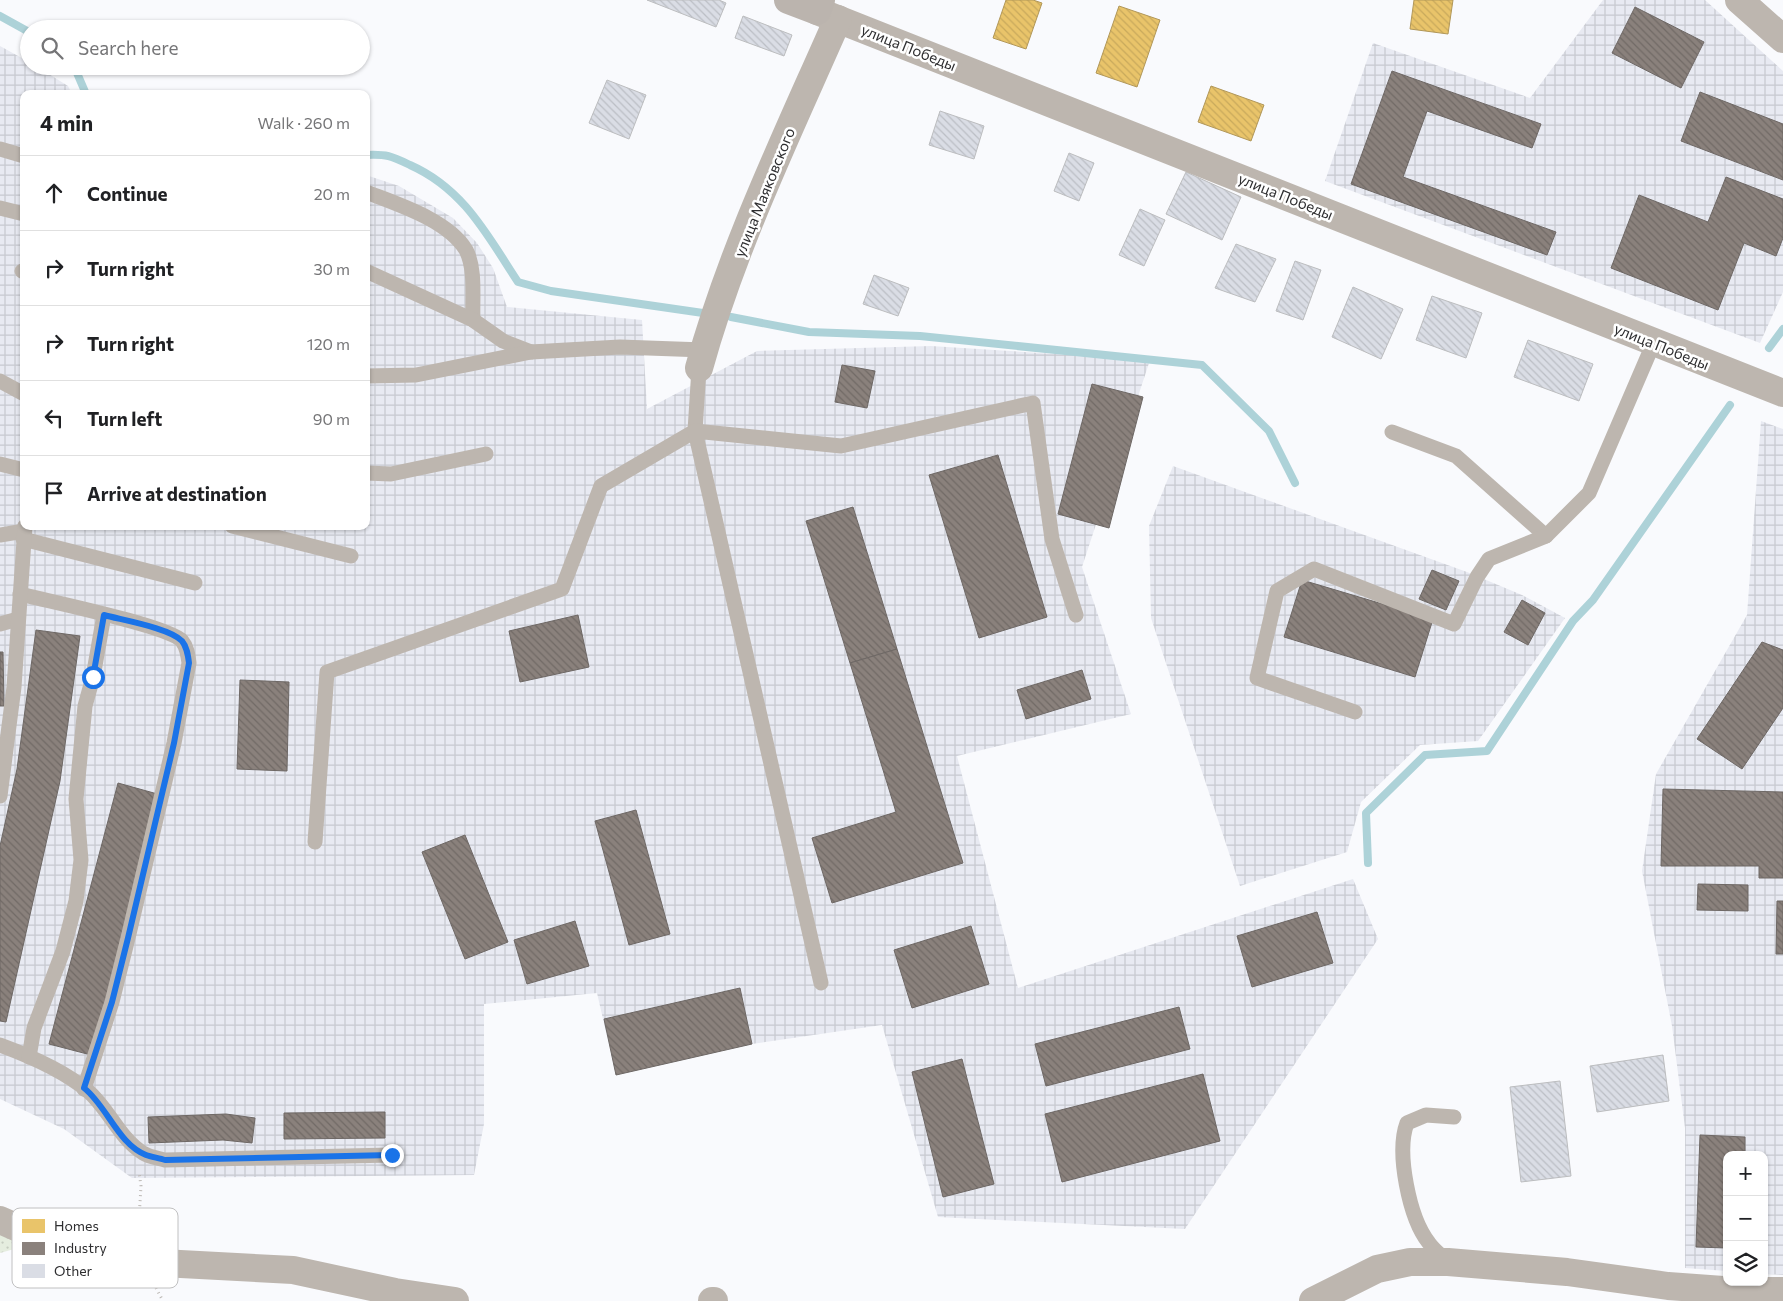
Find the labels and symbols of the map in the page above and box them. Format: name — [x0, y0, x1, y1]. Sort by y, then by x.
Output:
street label: улица Победы — [859, 20, 959, 74]
street label: улица Маяковского — [730, 125, 798, 259]
street label: улица Победы — [1236, 169, 1336, 223]
street label: улица Победы — [1612, 319, 1712, 373]
route start — [82, 666, 105, 689]
route end — [381, 1144, 404, 1167]
legend — [12, 1208, 178, 1288]
text: Homes — [54, 1217, 99, 1234]
text: Industry — [54, 1239, 107, 1256]
text: Other — [54, 1262, 93, 1279]

